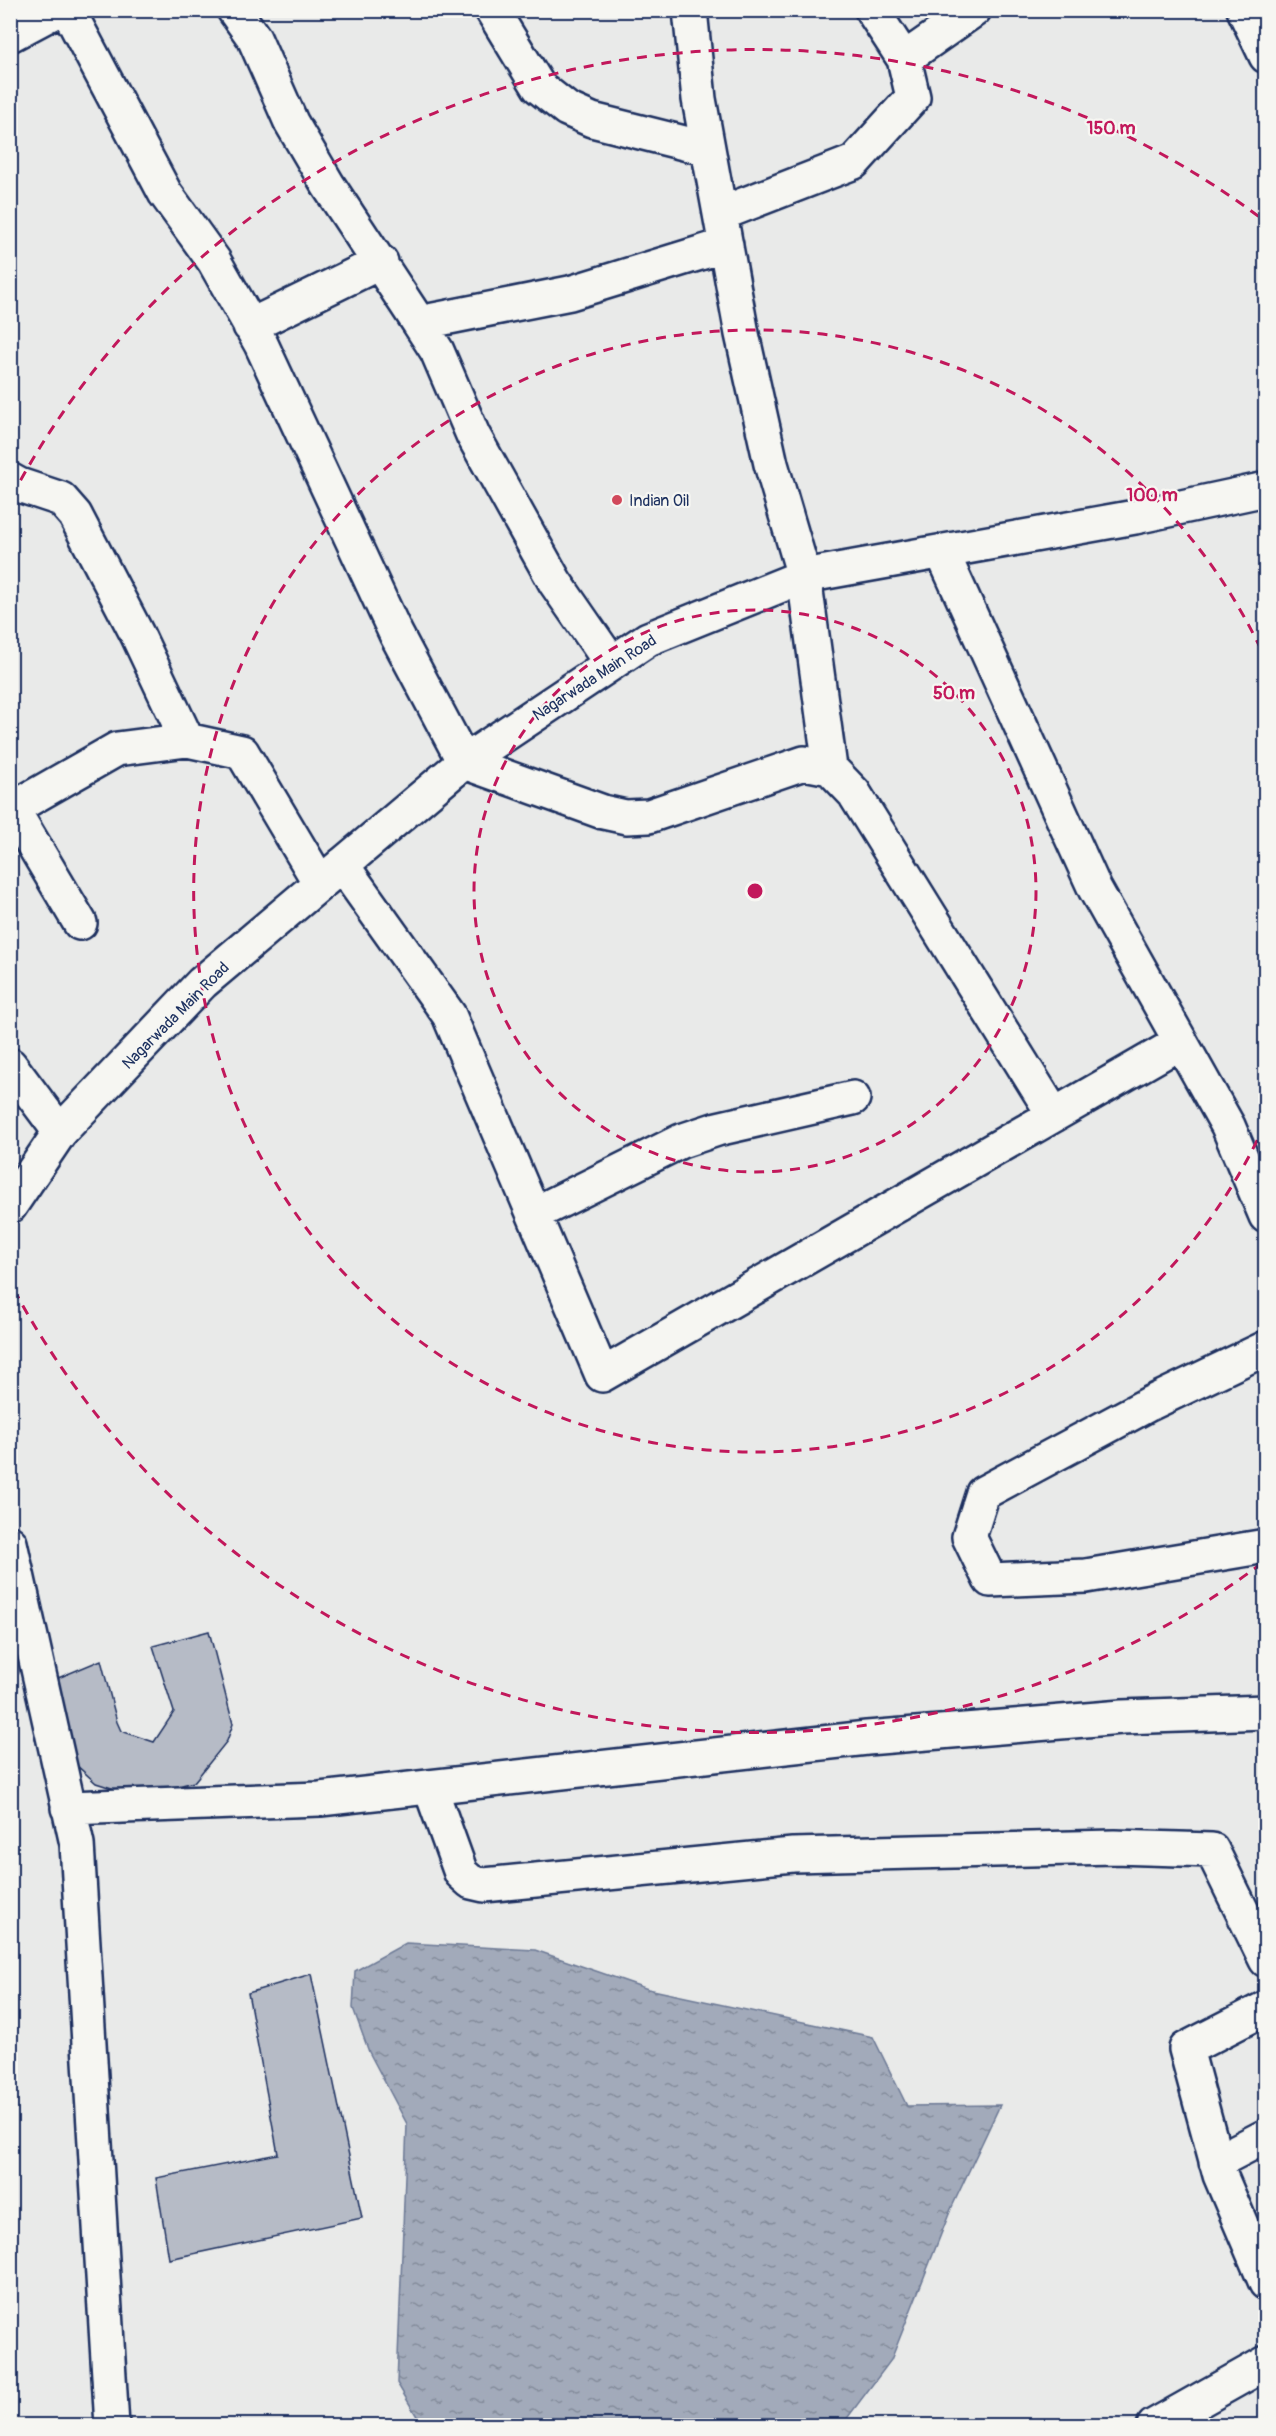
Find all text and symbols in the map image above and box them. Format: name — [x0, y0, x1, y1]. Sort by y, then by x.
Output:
text: 150 m — [1087, 117, 1136, 140]
text: 100 m — [1126, 484, 1178, 507]
place label: Indian Oil — [629, 491, 690, 511]
marker: Indian Oil — [610, 493, 624, 507]
street label: Nagarwada Main Road — [529, 630, 660, 725]
text: 50 m — [933, 682, 975, 705]
centre of rings — [745, 881, 765, 901]
street label: Nagarwada Main Road — [118, 958, 234, 1074]

